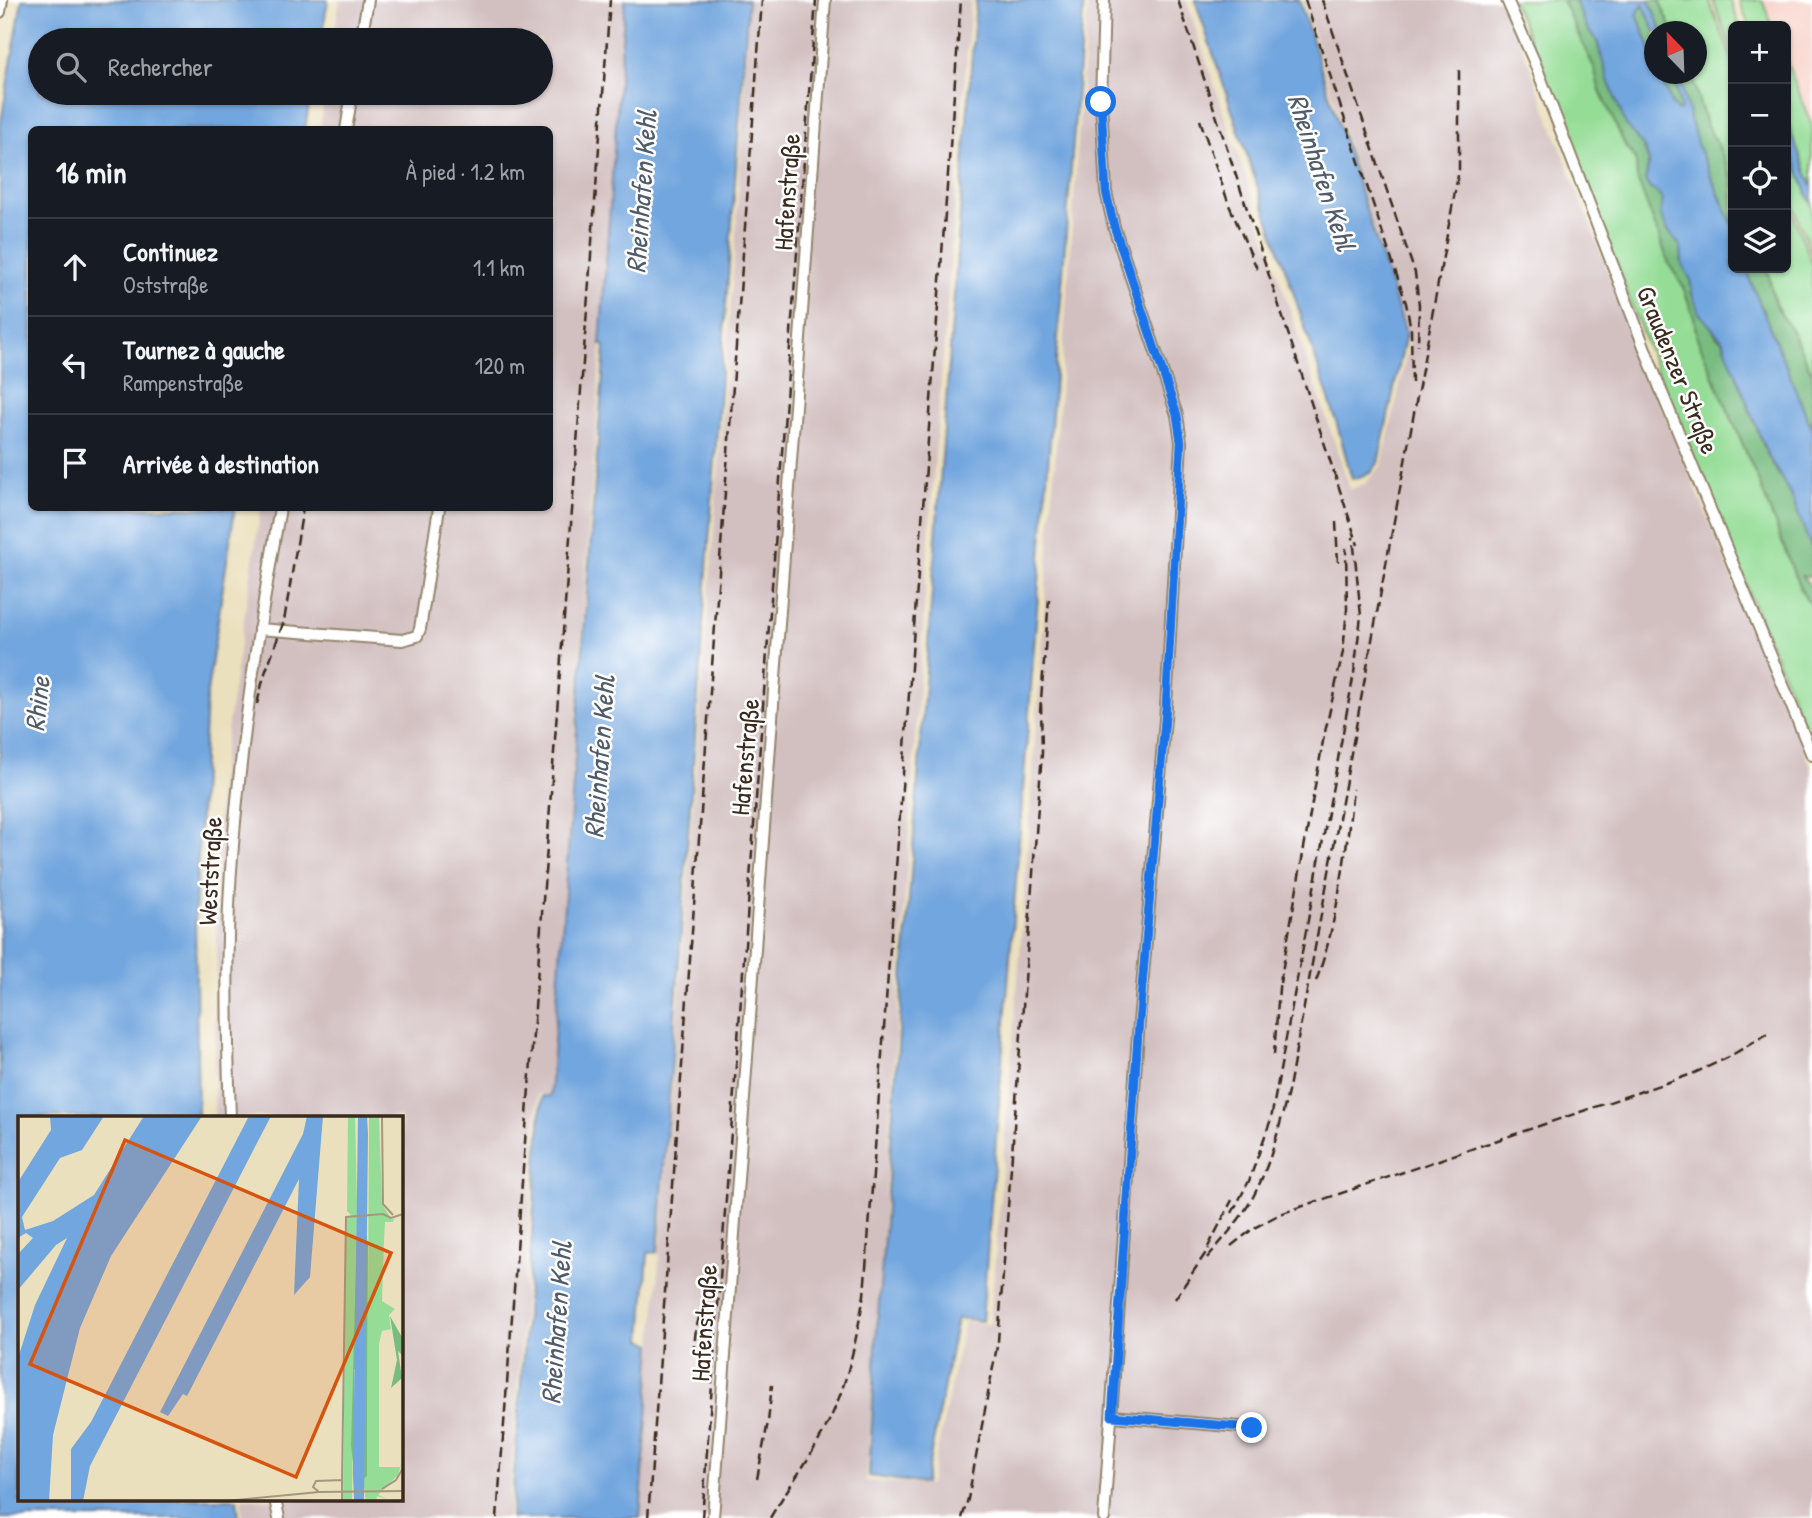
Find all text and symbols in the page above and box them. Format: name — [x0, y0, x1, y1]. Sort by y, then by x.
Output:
north arrow — [1644, 21, 1707, 84]
map controls — [1728, 21, 1791, 273]
button: + — [1728, 21, 1791, 84]
search box — [28, 28, 553, 105]
icon: search — [52, 48, 90, 86]
text: Rechercher — [108, 49, 213, 84]
button: − — [1728, 84, 1791, 147]
route start — [1085, 86, 1116, 117]
water label: Rheinhafen Kehl — [1279, 89, 1366, 257]
water label: Rheinhafen Kehl — [616, 108, 666, 274]
street label: Hafenstraße — [765, 132, 808, 252]
button: locate — [1728, 147, 1791, 210]
text: 16 min — [56, 152, 126, 192]
text: À pied · 1.2 km — [406, 156, 525, 187]
button: layers — [1728, 210, 1791, 273]
text: Continuez — [123, 234, 218, 269]
icon: ahead — [56, 248, 94, 286]
text: 1.1 km — [473, 252, 525, 283]
text: Oststraße — [123, 269, 209, 300]
street label: Graudenzer Straße — [1629, 281, 1728, 459]
text: Tournez à gauche — [123, 332, 285, 367]
icon: left — [56, 346, 94, 384]
text: 120 m — [475, 350, 525, 381]
text: Rampenstraße — [123, 367, 243, 398]
icon: arrive — [56, 444, 94, 482]
text: Arrivée à destination — [123, 446, 319, 481]
water label: Rhine — [15, 673, 59, 733]
water label: Rheinhafen Kehl — [574, 673, 624, 839]
street label: Hafenstraße — [722, 697, 767, 817]
street label: Weststraße — [189, 816, 230, 926]
inset map — [18, 1116, 402, 1500]
water label: Rheinhafen Kehl — [531, 1239, 581, 1405]
street label: Hafenstraße — [682, 1263, 725, 1383]
route end — [1236, 1412, 1267, 1443]

